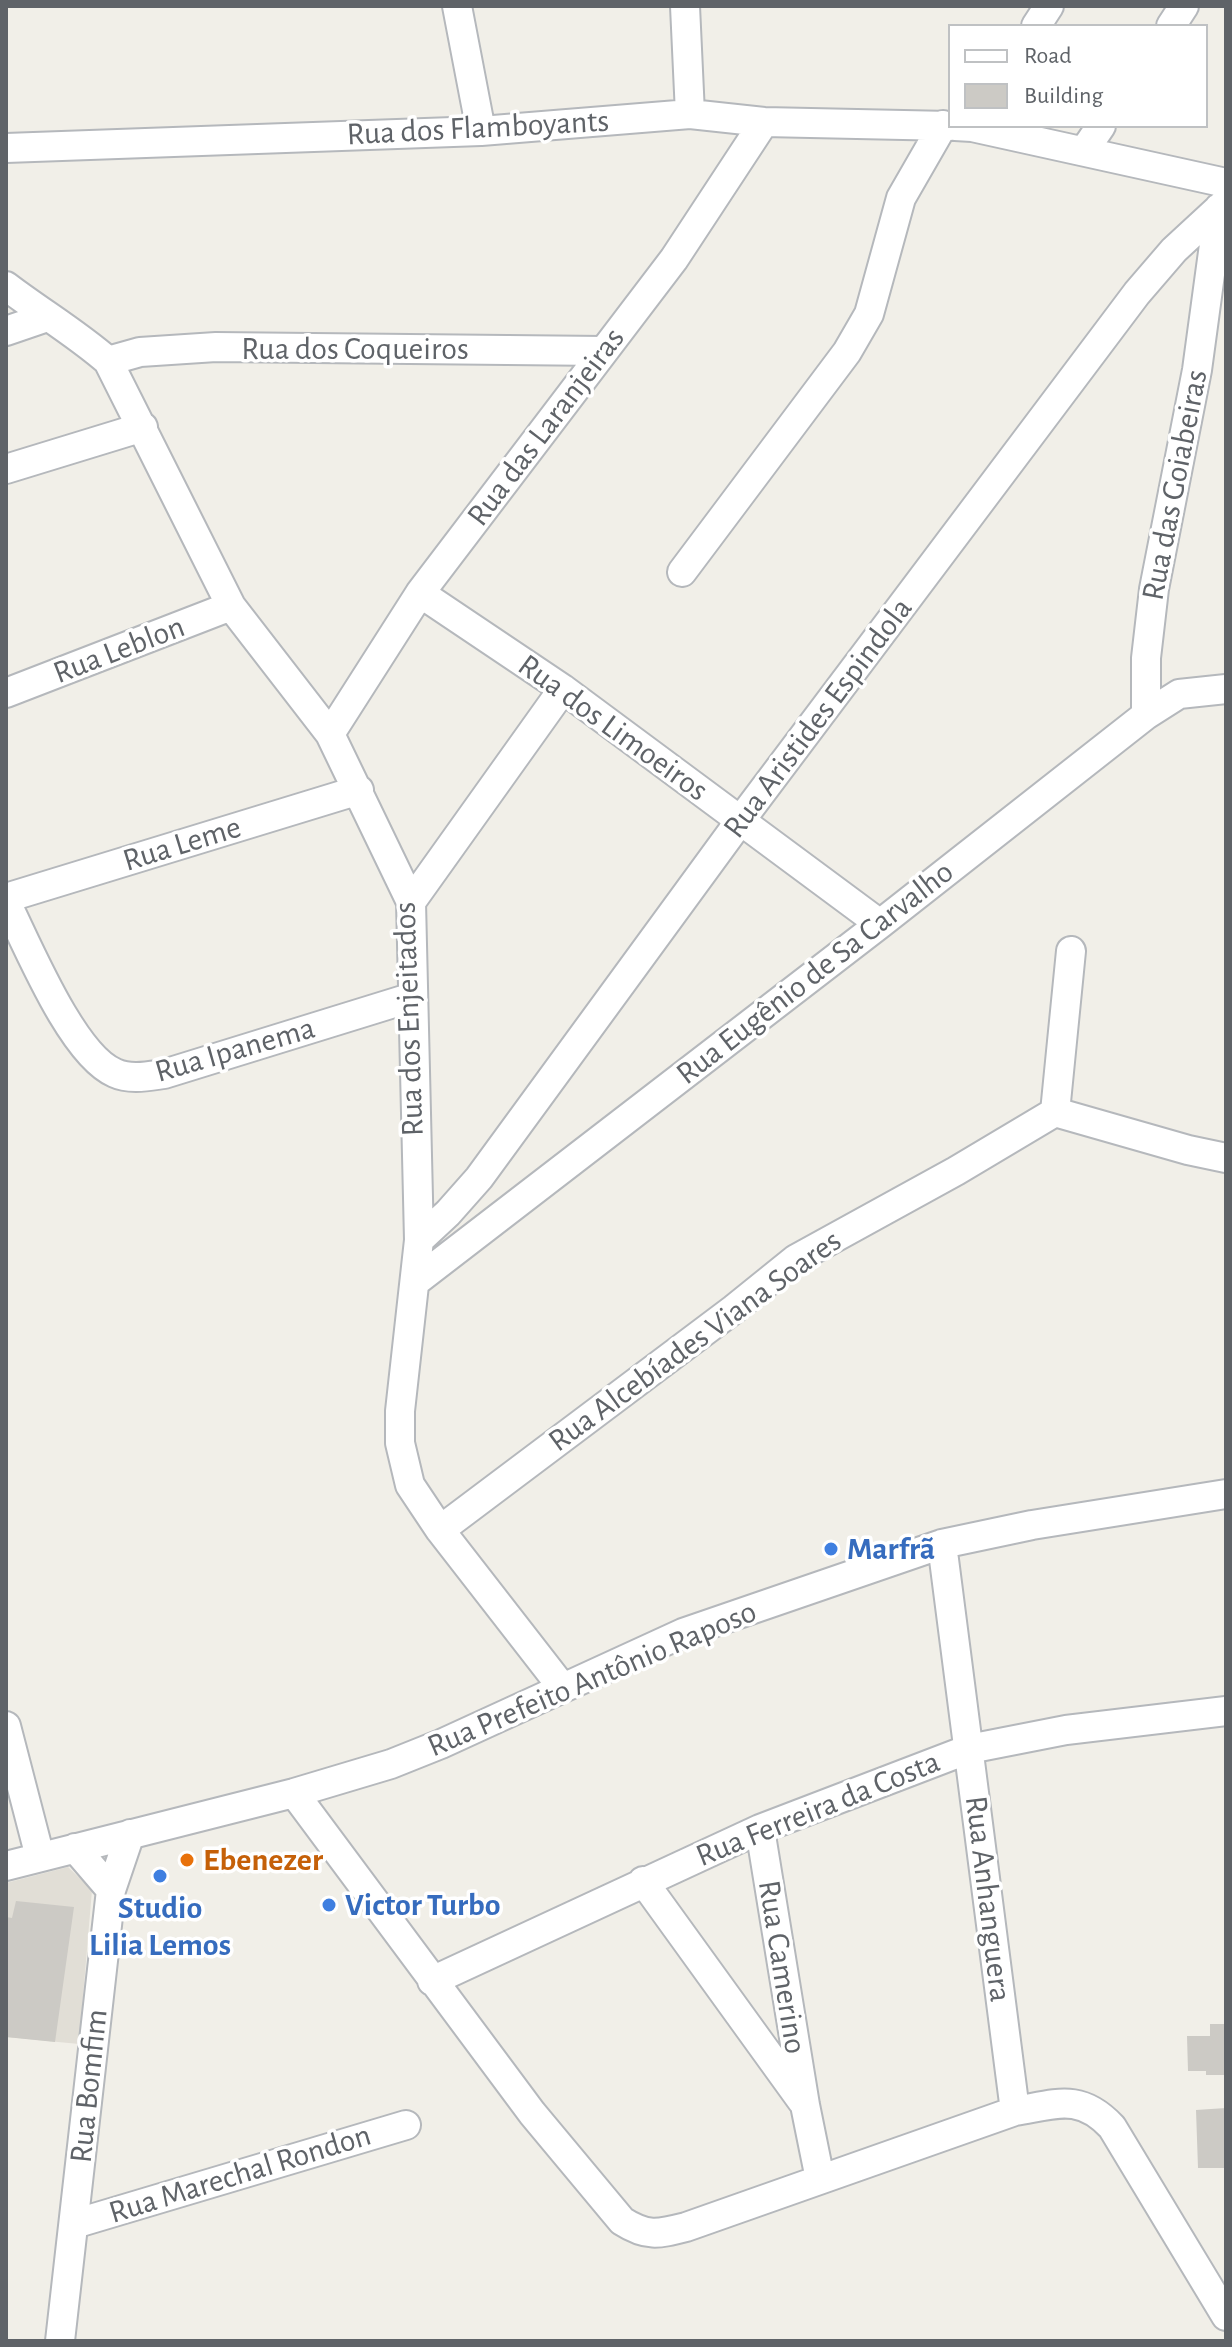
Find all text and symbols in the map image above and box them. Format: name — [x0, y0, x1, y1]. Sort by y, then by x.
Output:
legend — [948, 24, 1208, 128]
text: Road — [1024, 44, 1072, 68]
text: Building — [1024, 84, 1103, 108]
street label: Rua dos Flamboyants — [346, 102, 610, 154]
street label: Rua das Laranjeiras — [459, 320, 633, 534]
street label: Rua dos Coqueiros — [241, 330, 469, 368]
street label: Rua das Goiabeiras — [1134, 366, 1216, 604]
street label: Rua Aristides Espindola — [715, 590, 921, 846]
street label: Rua Leblon — [48, 607, 190, 693]
street label: Rua dos Limoeiros — [510, 646, 716, 810]
street label: Rua Leme — [118, 808, 246, 880]
street label: Rua Eugênio de Sa Carvalho — [669, 853, 961, 1093]
street label: Rua dos Enjeitados — [386, 901, 432, 1137]
street label: Rua Ipanema — [151, 1009, 319, 1091]
street label: Rua Alcebíades Viana Soares — [541, 1222, 849, 1460]
place label: Marfrã — [847, 1530, 935, 1568]
marker: Marfrã — [822, 1540, 840, 1558]
street label: Rua Prefeito Antônio Raposo — [422, 1592, 762, 1766]
street label: Rua Ferreira da Costa — [691, 1743, 945, 1875]
street label: Rua Anhanguera — [956, 1794, 1020, 2004]
place label: Ebenezer — [203, 1841, 323, 1879]
marker: Ebenezer — [178, 1851, 196, 1869]
marker: Studio Lilia Lemos — [151, 1867, 169, 1885]
street label: Rua Camerino — [749, 1877, 815, 2057]
place label: Victor Turbo — [345, 1886, 500, 1924]
place label: Studio Lilia Lemos — [89, 1889, 231, 1964]
marker: Victor Turbo — [320, 1896, 338, 1914]
street label: Rua Bomfim — [62, 2007, 116, 2165]
street label: Rua Marechal Rondon — [104, 2116, 376, 2232]

